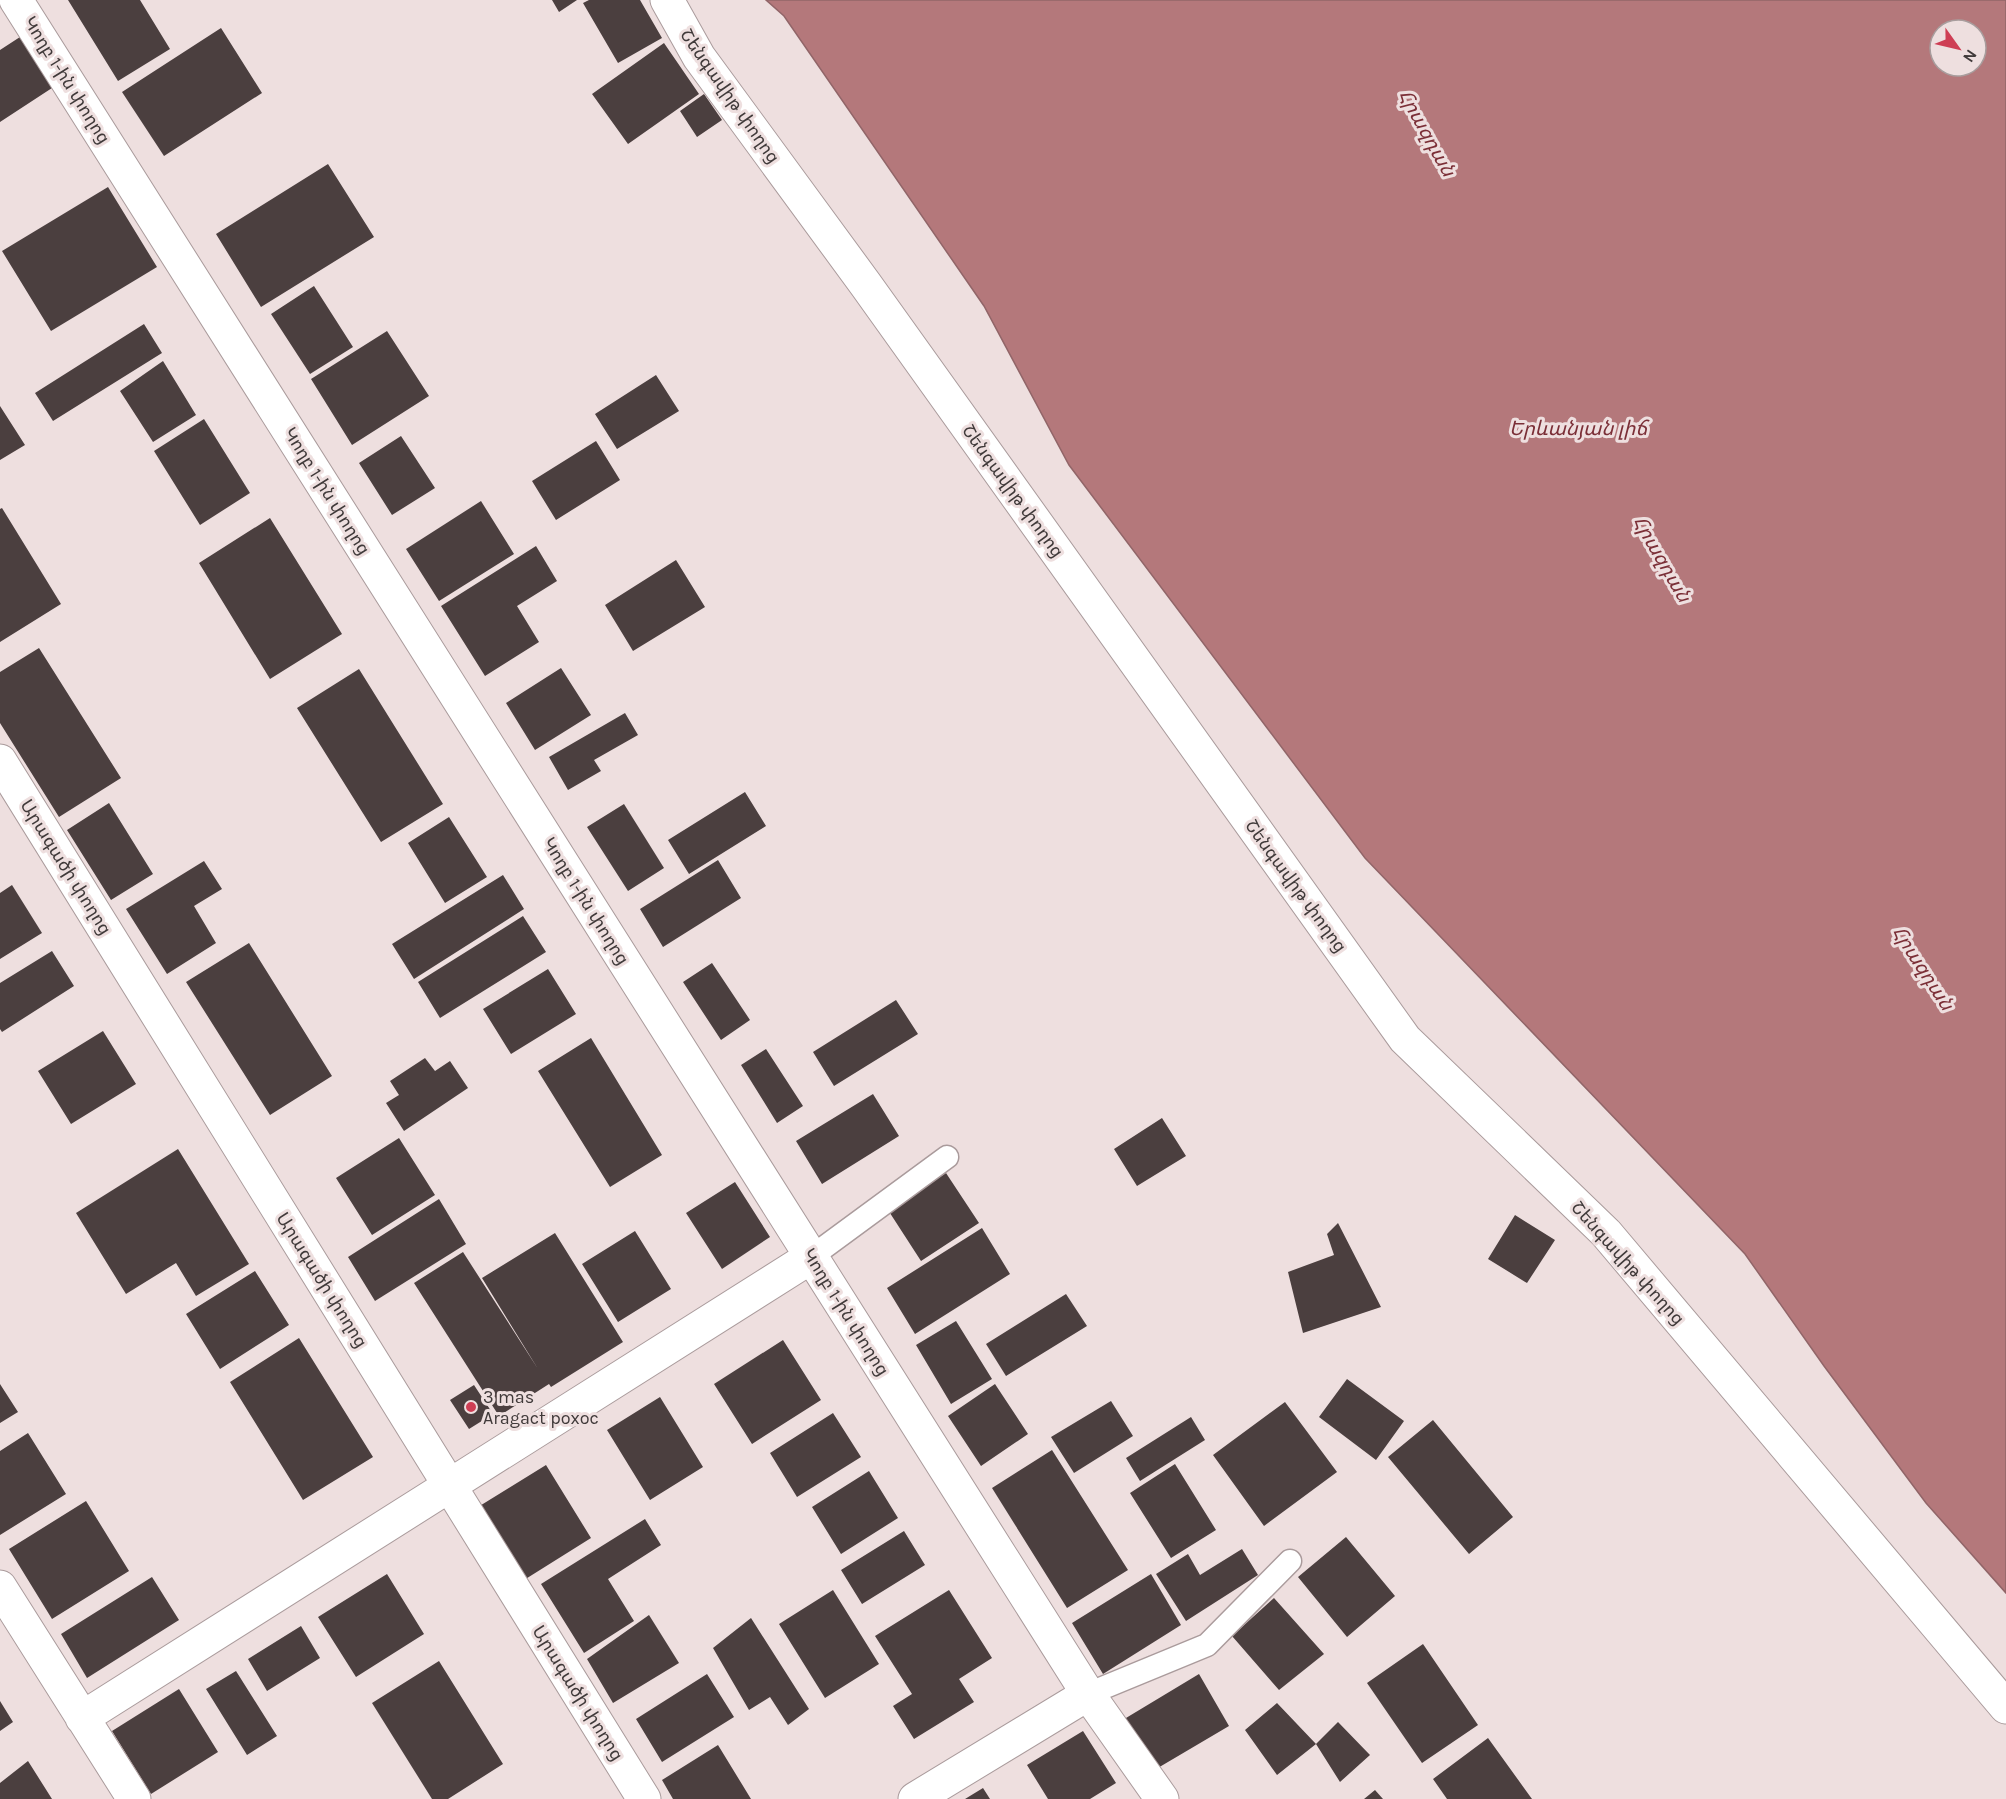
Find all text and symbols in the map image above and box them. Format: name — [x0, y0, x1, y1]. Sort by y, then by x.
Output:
street label: Կողբ 1-ին փողոց — [19, 12, 115, 148]
north arrow — [1928, 18, 1988, 78]
street label: Շենգավիթ փողոց — [675, 25, 785, 167]
text: N — [1959, 46, 1981, 66]
water label: Հրազդան — [1394, 86, 1461, 181]
water label: Երևանյան լիճ — [1509, 417, 1651, 440]
street label: Շենգավիթ փողոց — [957, 420, 1069, 562]
street label: Կողբ 1-ին փողոց — [279, 423, 375, 559]
water label: Հրազդան — [1628, 512, 1696, 607]
street label: Արագածի փողոց — [16, 795, 116, 939]
street label: Շենգավիթ փողոց — [1240, 815, 1352, 957]
street label: Կողբ 1-ին փողոց — [538, 833, 634, 969]
water label: Հրազդան — [1887, 922, 1959, 1015]
street label: Շենգավիթ փողոց — [1567, 1197, 1689, 1329]
street label: Արագածի փողոց — [272, 1208, 372, 1352]
street label: Կողբ 1-ին փողոց — [798, 1244, 894, 1380]
place label: 3 mas Aragact poxoc — [483, 1386, 599, 1429]
marker: 3 mas Aragact poxoc — [464, 1400, 478, 1414]
street label: Արագածի փողոց — [528, 1621, 628, 1765]

